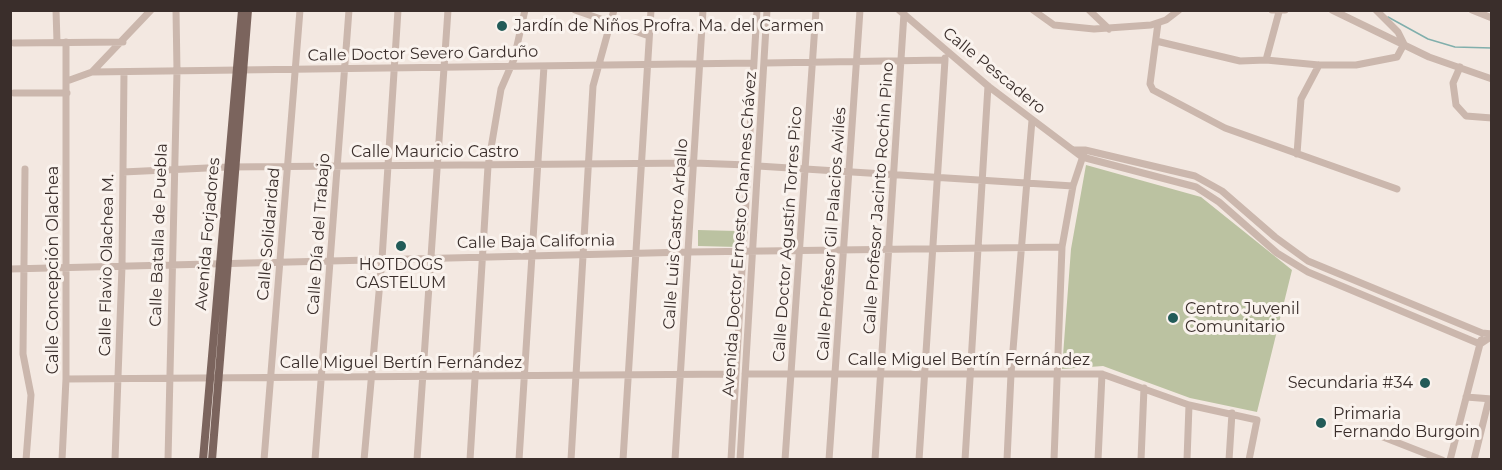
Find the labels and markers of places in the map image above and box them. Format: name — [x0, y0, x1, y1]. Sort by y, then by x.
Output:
place label: Jardín de Niños Profra. Ma. del Carmen — [514, 16, 824, 36]
marker: Jardín de Niños Profra. Ma. del Carmen — [495, 19, 509, 33]
marker: HOTDOGS GASTELUM — [394, 239, 408, 253]
place label: HOTDOGS GASTELUM — [356, 255, 446, 293]
place label: Centro Juvenil Comunitario — [1185, 299, 1300, 337]
marker: Centro Juvenil Comunitario — [1166, 311, 1180, 325]
place label: Secundaria #34 — [1288, 373, 1413, 393]
marker: Secundaria #34 — [1418, 376, 1432, 390]
place label: Primaria Fernando Burgoin — [1333, 404, 1480, 442]
marker: Primaria Fernando Burgoin — [1314, 416, 1328, 430]

